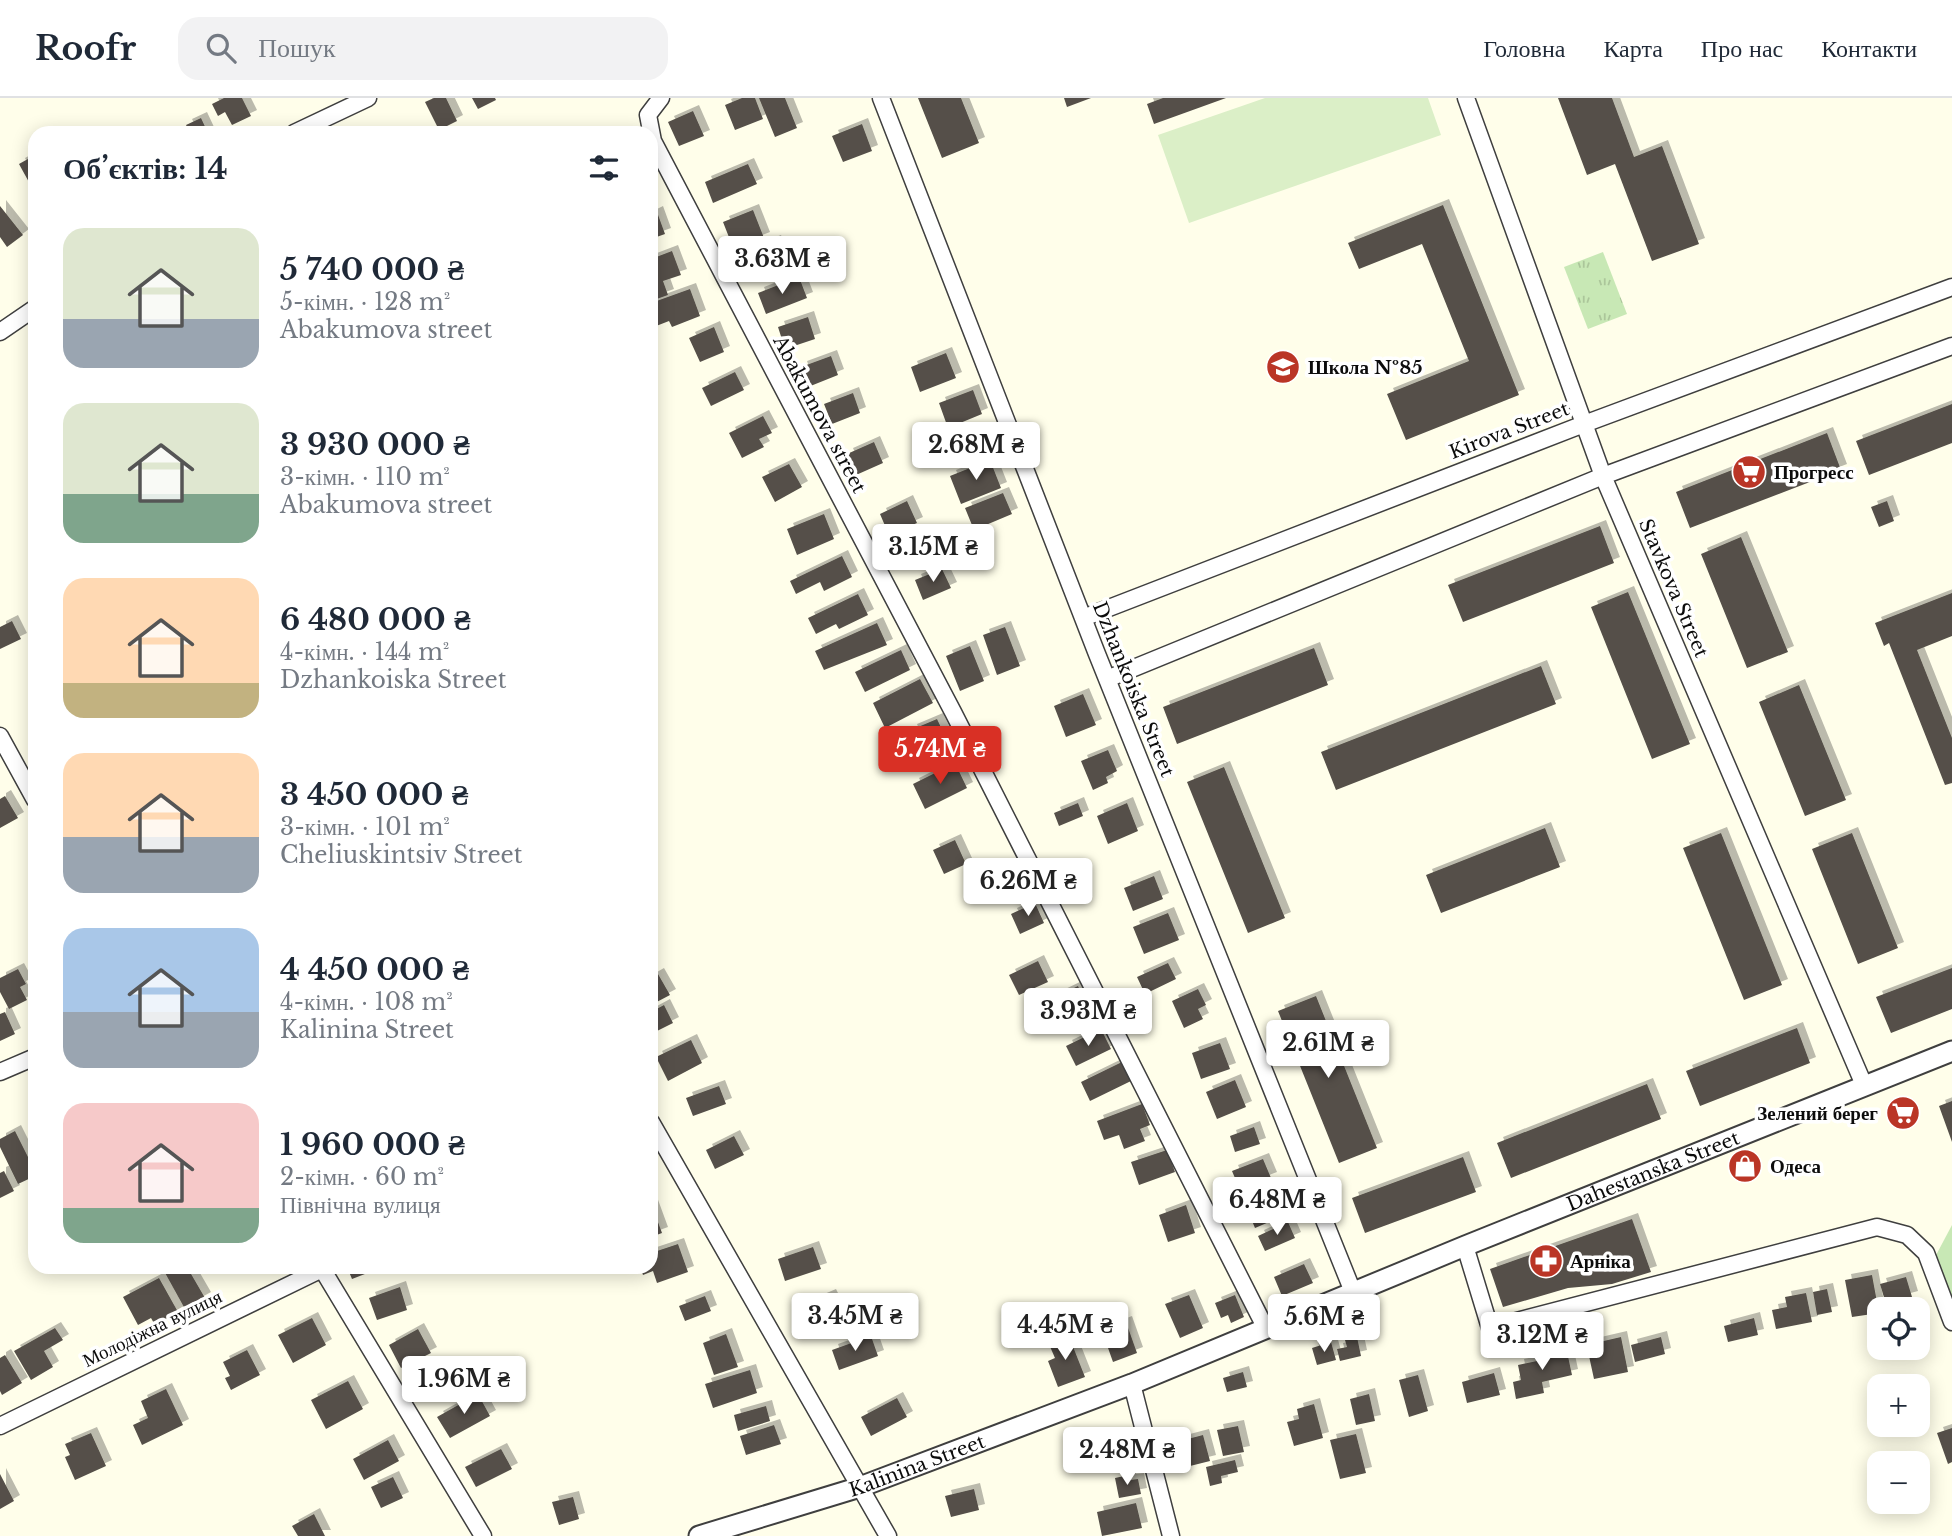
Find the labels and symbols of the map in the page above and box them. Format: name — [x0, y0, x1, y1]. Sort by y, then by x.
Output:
pin: 3.63M ₴ — [717, 236, 847, 296]
street label: Abakumova street — [768, 331, 871, 498]
school or university icon: Школа №85 — [1264, 348, 1302, 386]
place label: Школа №85 — [1308, 356, 1423, 379]
street label: Kirova Street — [1446, 397, 1573, 464]
pin: 2.68M ₴ — [911, 422, 1041, 482]
supermarket icon: Прогресс — [1730, 453, 1768, 491]
place label: Прогресс — [1774, 461, 1854, 484]
street label: Stavkova Street — [1634, 515, 1713, 662]
pin: 3.15M ₴ — [868, 524, 998, 584]
street label: Dzhankoiska Street — [1088, 598, 1180, 781]
pin: 5.74M ₴ — [875, 726, 1005, 786]
pin: 6.26M ₴ — [963, 858, 1093, 918]
pin: 3.93M ₴ — [1023, 988, 1153, 1048]
pin: 2.61M ₴ — [1263, 1020, 1393, 1080]
supermarket icon: Зелений берег — [1884, 1094, 1922, 1132]
place label: Зелений берег — [1757, 1102, 1878, 1125]
street label: Dahestanska Street — [1563, 1126, 1743, 1216]
shop icon: Одеса — [1726, 1147, 1764, 1185]
place label: Одеса — [1770, 1155, 1821, 1178]
pin: 6.48M ₴ — [1212, 1178, 1342, 1237]
pharmacy icon: Арніка — [1527, 1242, 1565, 1280]
place label: Арніка — [1570, 1250, 1631, 1273]
street label: Молодіжна вулиця — [79, 1285, 226, 1372]
pin: 3.45M ₴ — [790, 1294, 920, 1353]
pin: 5.6M ₴ — [1267, 1294, 1381, 1354]
pin: 4.45M ₴ — [1000, 1302, 1130, 1362]
pin: 3.12M ₴ — [1477, 1312, 1607, 1372]
pin: 1.96M ₴ — [399, 1356, 529, 1416]
pin: 2.48M ₴ — [1062, 1428, 1192, 1487]
street label: Kalinina Street — [846, 1429, 989, 1502]

